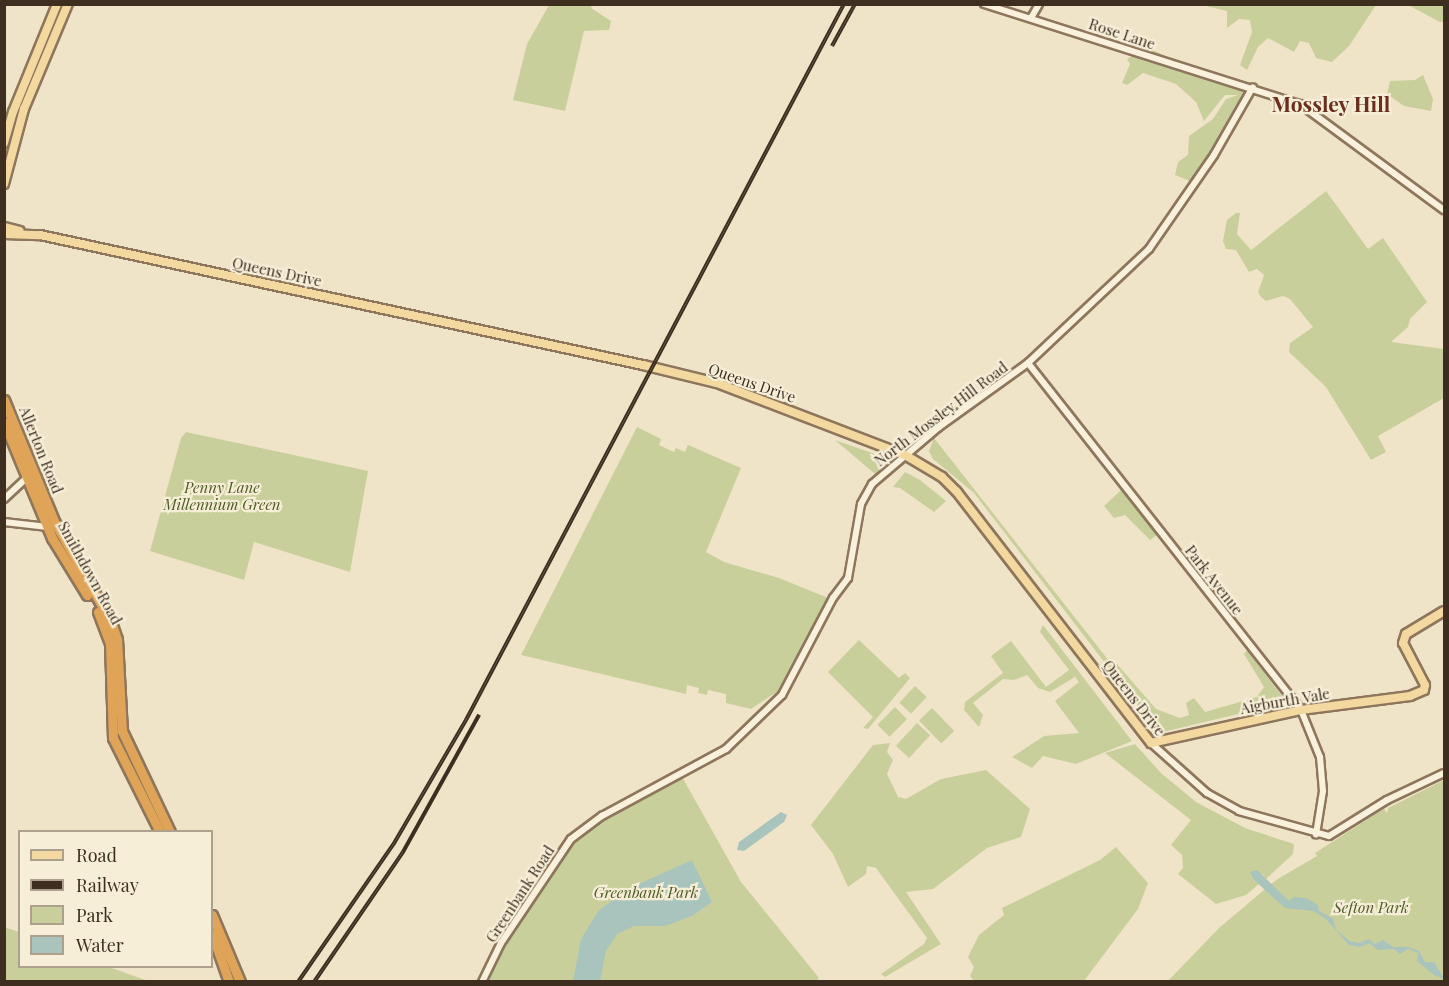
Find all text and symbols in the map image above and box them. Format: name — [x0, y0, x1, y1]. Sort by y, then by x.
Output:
street label: Rose Lane — [1087, 15, 1157, 53]
district label: Mossley Hill — [1271, 90, 1391, 116]
street label: Queens Drive — [231, 254, 323, 290]
street label: North Mossley Hill Road — [871, 358, 1011, 470]
street label: Queens Drive — [706, 360, 798, 406]
street label: Allerton Road — [15, 404, 67, 496]
park label: Penny Lane Millennium Green — [163, 478, 281, 513]
street label: Smithdown Road — [54, 518, 126, 628]
street label: Park Avenue — [1181, 541, 1247, 619]
street label: Queens Drive — [1099, 657, 1169, 739]
street label: Aigburth Vale — [1239, 684, 1331, 718]
legend — [18, 830, 213, 968]
street label: Greenbank Road — [482, 842, 558, 946]
text: Road — [76, 843, 117, 867]
text: Railway — [76, 873, 139, 897]
park label: Greenbank Park — [594, 884, 698, 902]
park label: Sefton Park — [1333, 899, 1409, 917]
text: Park — [76, 903, 113, 927]
text: Water — [76, 933, 124, 957]

